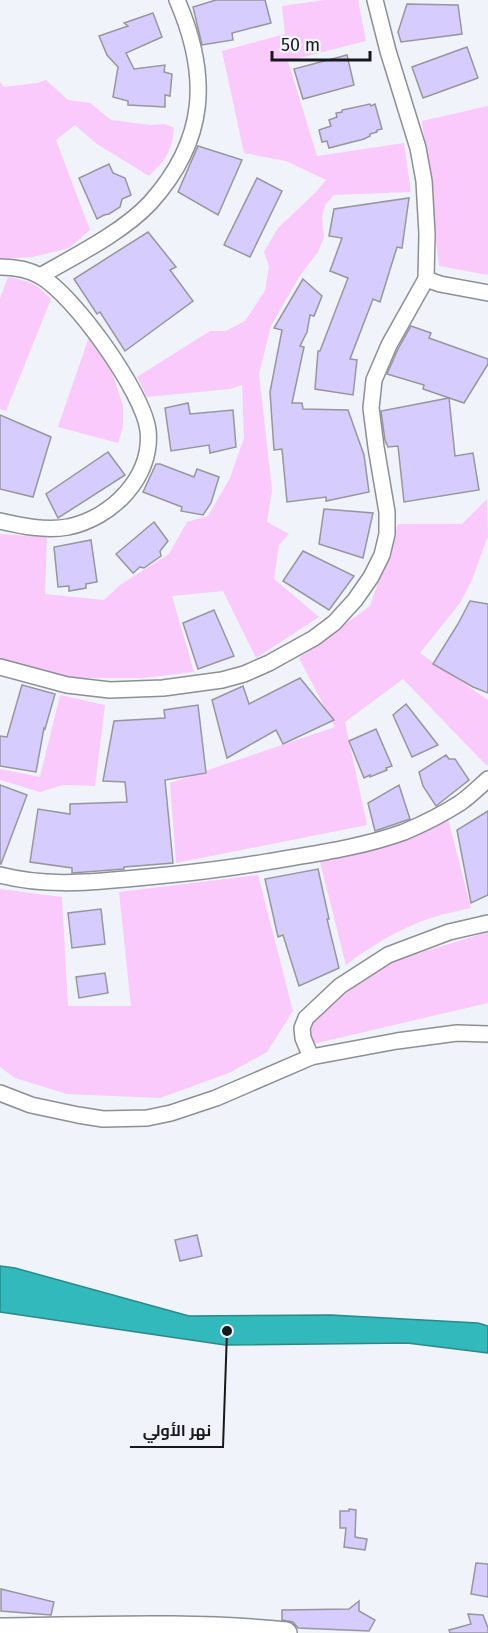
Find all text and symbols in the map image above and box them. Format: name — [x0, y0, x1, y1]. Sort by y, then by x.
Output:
scale bar — [272, 24, 370, 62]
text: 50 m — [281, 34, 320, 56]
callout: نهر الأولي — [130, 1413, 223, 1447]
text: نهر الأولي — [143, 1421, 211, 1443]

